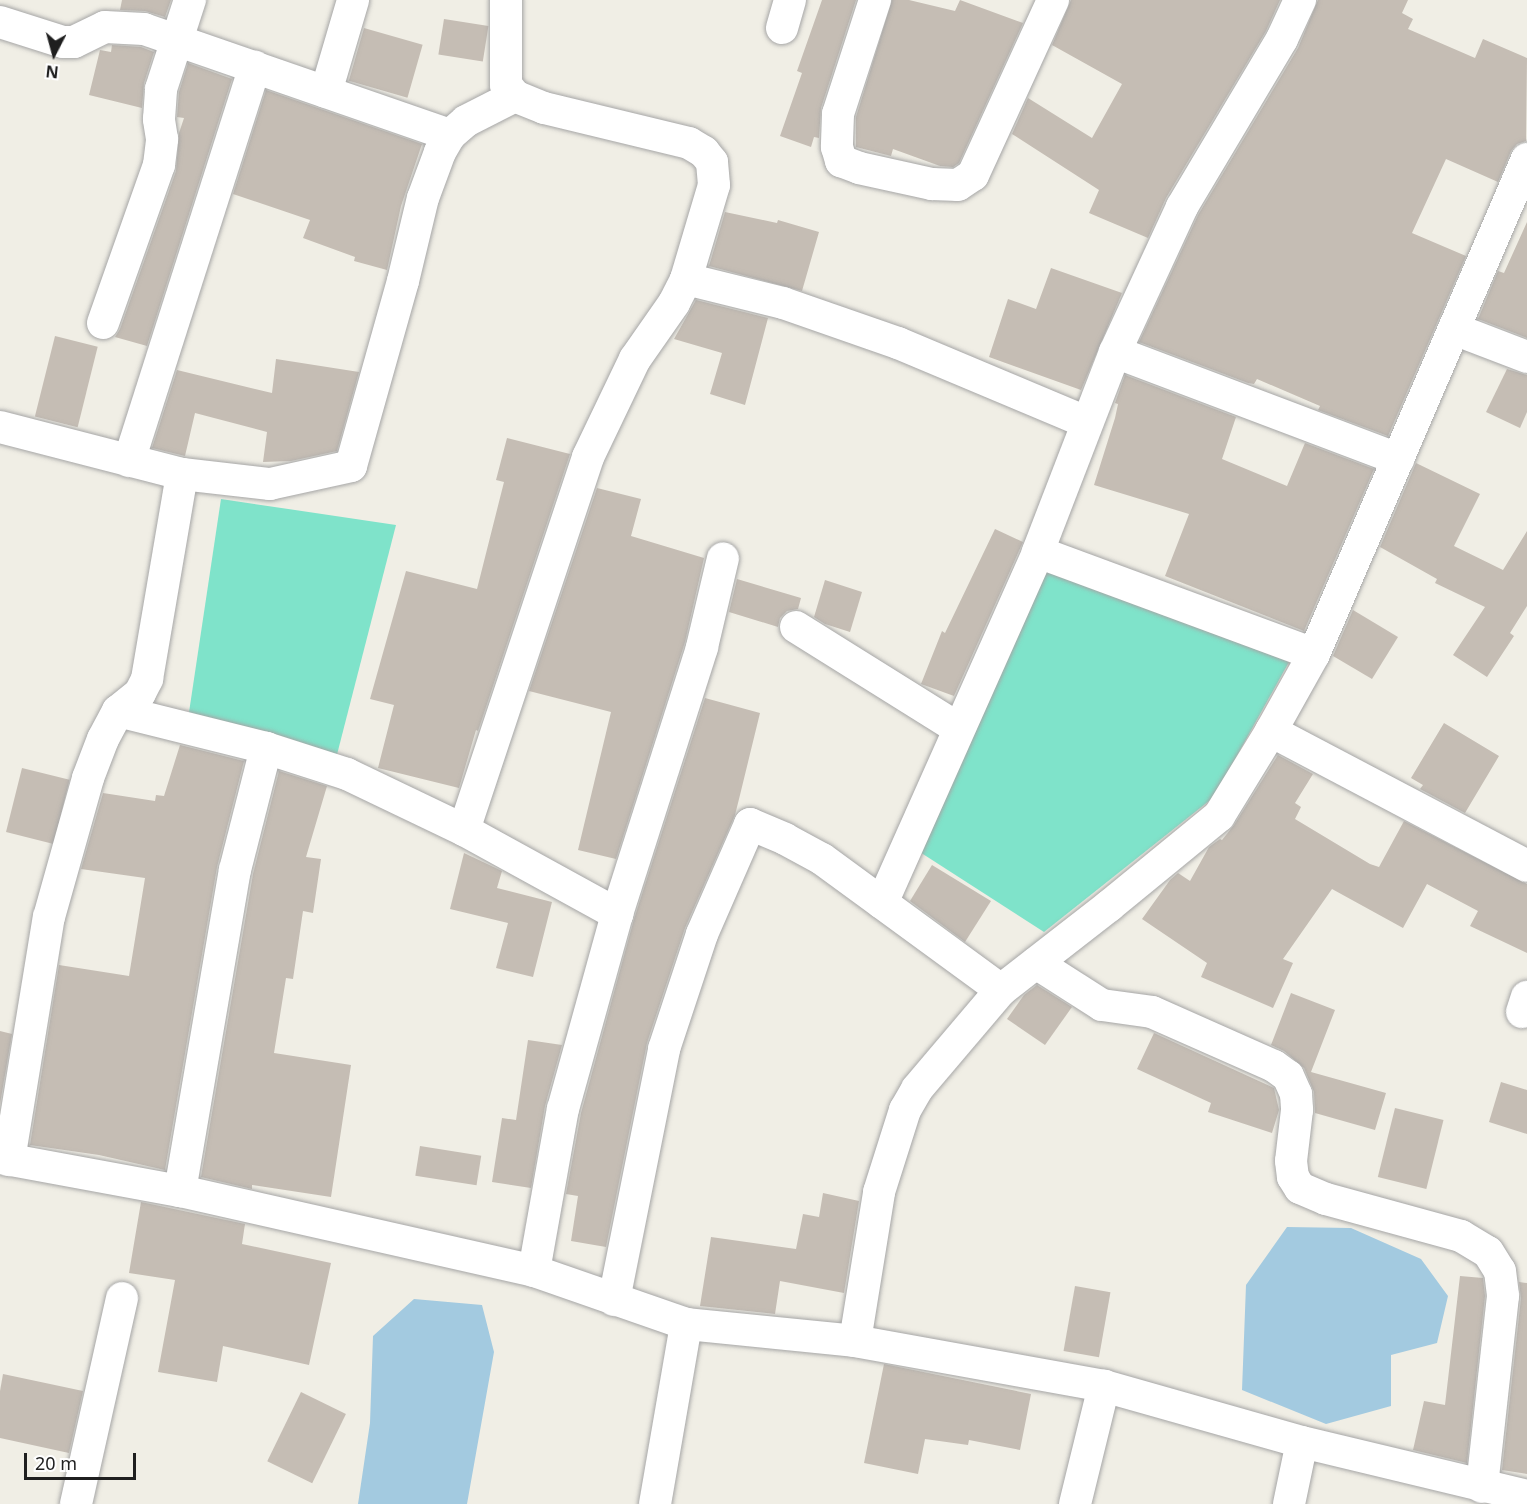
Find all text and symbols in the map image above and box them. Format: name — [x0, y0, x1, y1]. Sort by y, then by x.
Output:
north arrow — [24, 24, 84, 84]
text: N — [45, 60, 60, 84]
scale bar — [27, 1441, 140, 1479]
text: 20 m — [35, 1451, 77, 1475]

